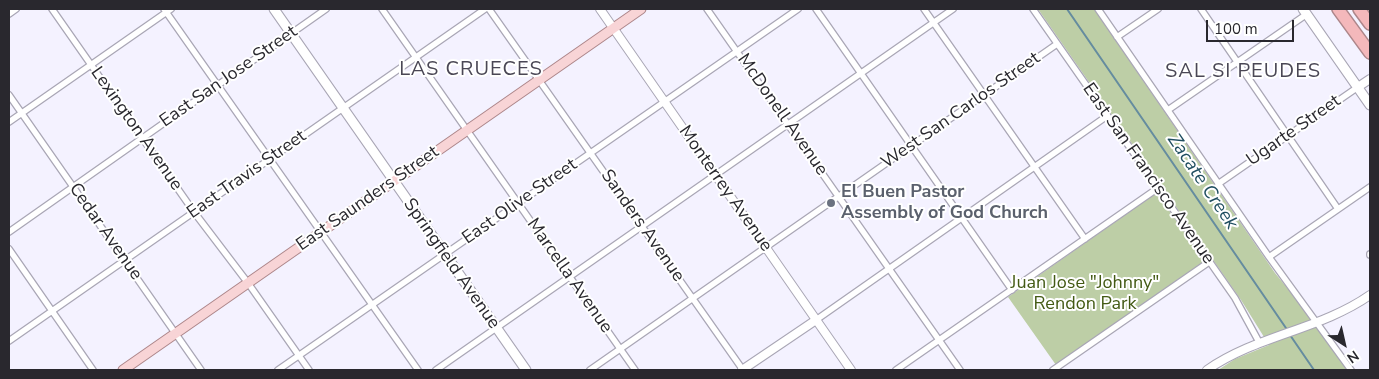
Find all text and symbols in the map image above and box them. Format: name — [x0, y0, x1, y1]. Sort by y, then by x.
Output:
scale bar — [1209, 10, 1296, 42]
text: 100 m — [1214, 19, 1258, 39]
street label: East San Jose Street — [156, 22, 302, 132]
street label: West San Carlos Street — [878, 48, 1044, 174]
street label: McDonell Avenue — [732, 50, 832, 180]
district label: LAS CRUECES — [398, 58, 544, 82]
district label: SAL SI PEUDES — [1163, 60, 1323, 84]
street label: Lexington Avenue — [85, 63, 187, 195]
street label: East San Francisco Avenue — [1077, 79, 1219, 269]
street label: Ugarte Street — [1243, 91, 1345, 171]
street label: Monterrey Avenue — [673, 122, 777, 256]
street label: East Travis Street — [183, 126, 311, 224]
water label: Zacate Creek — [1162, 130, 1242, 234]
street label: East Saunders Street — [293, 142, 443, 256]
street label: East Olive Street — [458, 154, 582, 250]
street label: Sanders Avenue — [595, 166, 689, 286]
street label: Cedar Avenue — [64, 179, 146, 285]
place label: El Buen Pastor Assembly of God Church — [841, 182, 1048, 224]
street label: Springfield Avenue — [398, 195, 504, 333]
marker: El Buen Pastor Assembly of God Church — [825, 197, 837, 209]
street label: Marcella Avenue — [521, 214, 617, 338]
park label: Juan Jose "Johnny" Rendon Park — [1011, 273, 1159, 316]
north arrow — [1319, 319, 1369, 369]
text: N — [1343, 346, 1363, 367]

